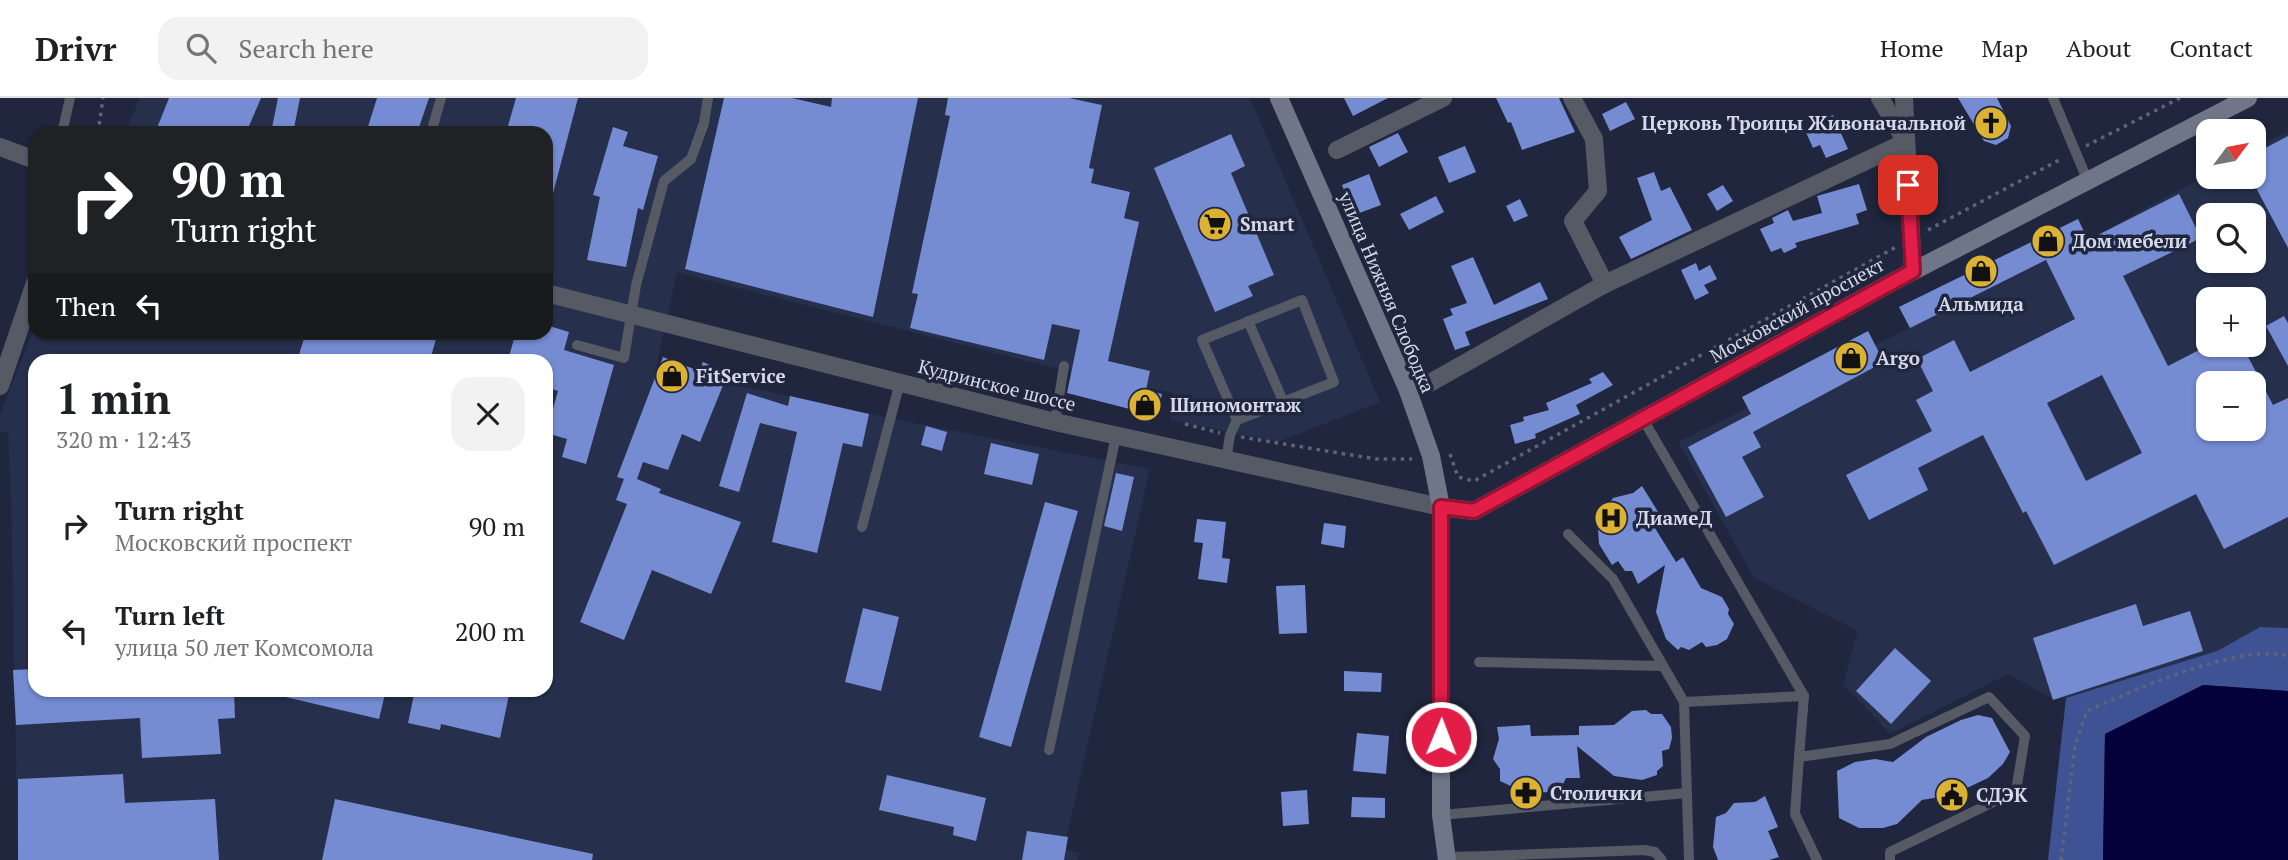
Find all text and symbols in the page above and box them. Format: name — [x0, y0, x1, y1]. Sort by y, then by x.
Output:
search box — [158, 17, 648, 80]
text: Drivr — [35, 27, 116, 70]
icon: search — [182, 29, 220, 67]
text: Search here — [238, 31, 374, 65]
text: Home — [1880, 32, 1944, 64]
text: Map — [1982, 32, 2028, 64]
text: About — [2066, 32, 2132, 64]
text: Contact — [2170, 32, 2253, 64]
church icon: Церковь Троицы Живоначальной — [1972, 104, 2010, 142]
place label: Церковь Троицы Живоначальной — [1642, 110, 1966, 135]
north arrow — [2196, 119, 2266, 189]
map controls — [2196, 119, 2266, 441]
text: 90 m — [171, 146, 285, 211]
icon: right — [56, 154, 147, 245]
pin — [1878, 155, 1938, 215]
icon: arrive — [1889, 166, 1927, 204]
street label: улица Нижняя Слободка — [1333, 186, 1441, 397]
button: search — [2196, 203, 2266, 273]
supermarket icon: Smart — [1196, 205, 1234, 243]
text: Turn right — [171, 209, 317, 251]
place label: Smart — [1240, 211, 1295, 236]
shop icon: Дом мебели — [2029, 222, 2067, 260]
place label: Дом мебели — [2072, 228, 2188, 253]
street label: Московский проспект — [1705, 251, 1888, 368]
shop icon: Альмида — [1962, 252, 2000, 290]
icon: left — [130, 287, 168, 325]
button: + — [2196, 287, 2266, 357]
text: Then — [56, 289, 116, 323]
place label: Альмида — [1938, 291, 2024, 316]
shop icon: Argo — [1832, 339, 1870, 377]
place label: Argo — [1876, 345, 1920, 370]
street label: Кудринское шоссе — [916, 353, 1079, 416]
shop icon: FitService — [653, 357, 691, 395]
place label: FitService — [696, 363, 786, 388]
text: 1 min — [56, 370, 171, 426]
button: − — [2196, 371, 2266, 441]
button: close — [451, 377, 525, 451]
shop icon: Шиномонтаж — [1126, 386, 1164, 424]
place label: Шиномонтаж — [1170, 392, 1302, 417]
text: 320 m · 12:43 — [56, 424, 191, 455]
text: Turn right — [115, 493, 244, 527]
hospital icon: ДиамеД — [1592, 499, 1630, 537]
place label: ДиамеД — [1636, 505, 1713, 530]
icon: right — [56, 507, 94, 545]
text: 90 m — [469, 509, 525, 543]
text: Московский проспект — [115, 527, 352, 558]
text: Turn left — [115, 598, 225, 632]
icon: left — [56, 612, 94, 650]
text: 200 m — [455, 614, 525, 648]
text: улица 50 лет Комсомола — [115, 632, 374, 663]
position arrow — [1404, 700, 1478, 774]
pharmacy icon: Столички — [1507, 774, 1545, 812]
public building icon: СДЭК — [1933, 776, 1971, 814]
place label: Столички — [1550, 780, 1643, 805]
place label: СДЭК — [1976, 782, 2028, 807]

